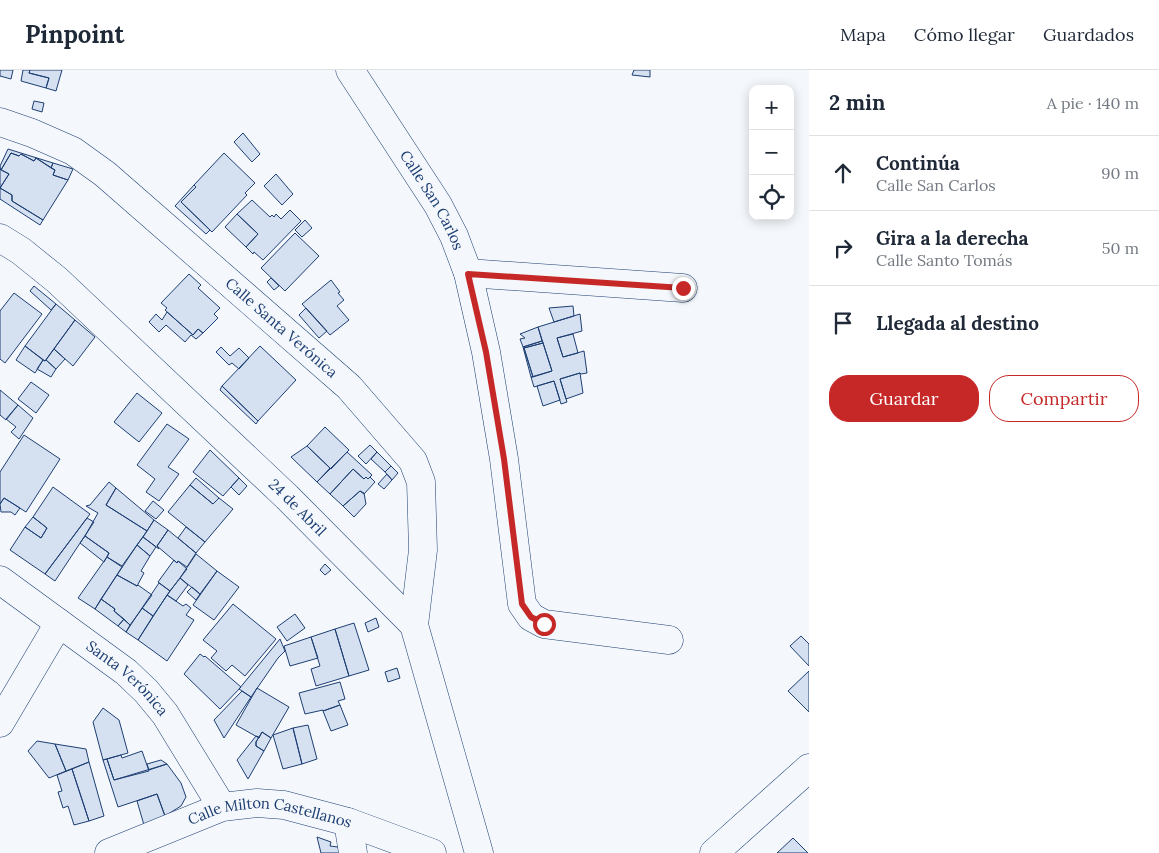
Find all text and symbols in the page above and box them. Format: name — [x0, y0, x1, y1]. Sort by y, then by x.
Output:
text: Pinpoint — [25, 19, 124, 50]
text: Mapa — [840, 23, 886, 46]
text: Cómo llegar — [914, 23, 1015, 46]
text: Guardados — [1043, 23, 1134, 46]
map controls — [749, 85, 794, 220]
button: + — [749, 85, 794, 130]
text: 2 min — [829, 89, 885, 116]
text: A pie · 140 m — [1047, 93, 1139, 113]
button: − — [749, 130, 794, 175]
street label: Calle San Carlos — [396, 146, 468, 252]
text: Continúa — [876, 151, 960, 175]
icon: ahead — [829, 159, 857, 187]
text: 90 m — [1101, 163, 1139, 183]
button: locate — [749, 175, 794, 220]
text: Calle San Carlos — [876, 175, 996, 195]
text: Gira a la derecha — [876, 226, 1029, 250]
icon: right — [829, 234, 857, 262]
text: 50 m — [1102, 238, 1139, 258]
text: Calle Santo Tomás — [876, 250, 1012, 270]
street label: Calle Santa Verónica — [222, 273, 342, 382]
route end — [672, 277, 695, 300]
icon: arrive — [829, 309, 857, 337]
text: Llegada al destino — [876, 311, 1039, 335]
button: Guardar — [829, 375, 979, 422]
button: Compartir — [989, 375, 1139, 422]
street label: 24 de Abril — [265, 475, 331, 540]
route start — [533, 613, 556, 636]
street label: Santa Verónica — [83, 636, 173, 720]
street label: Calle Milton Castellanos — [185, 793, 355, 832]

